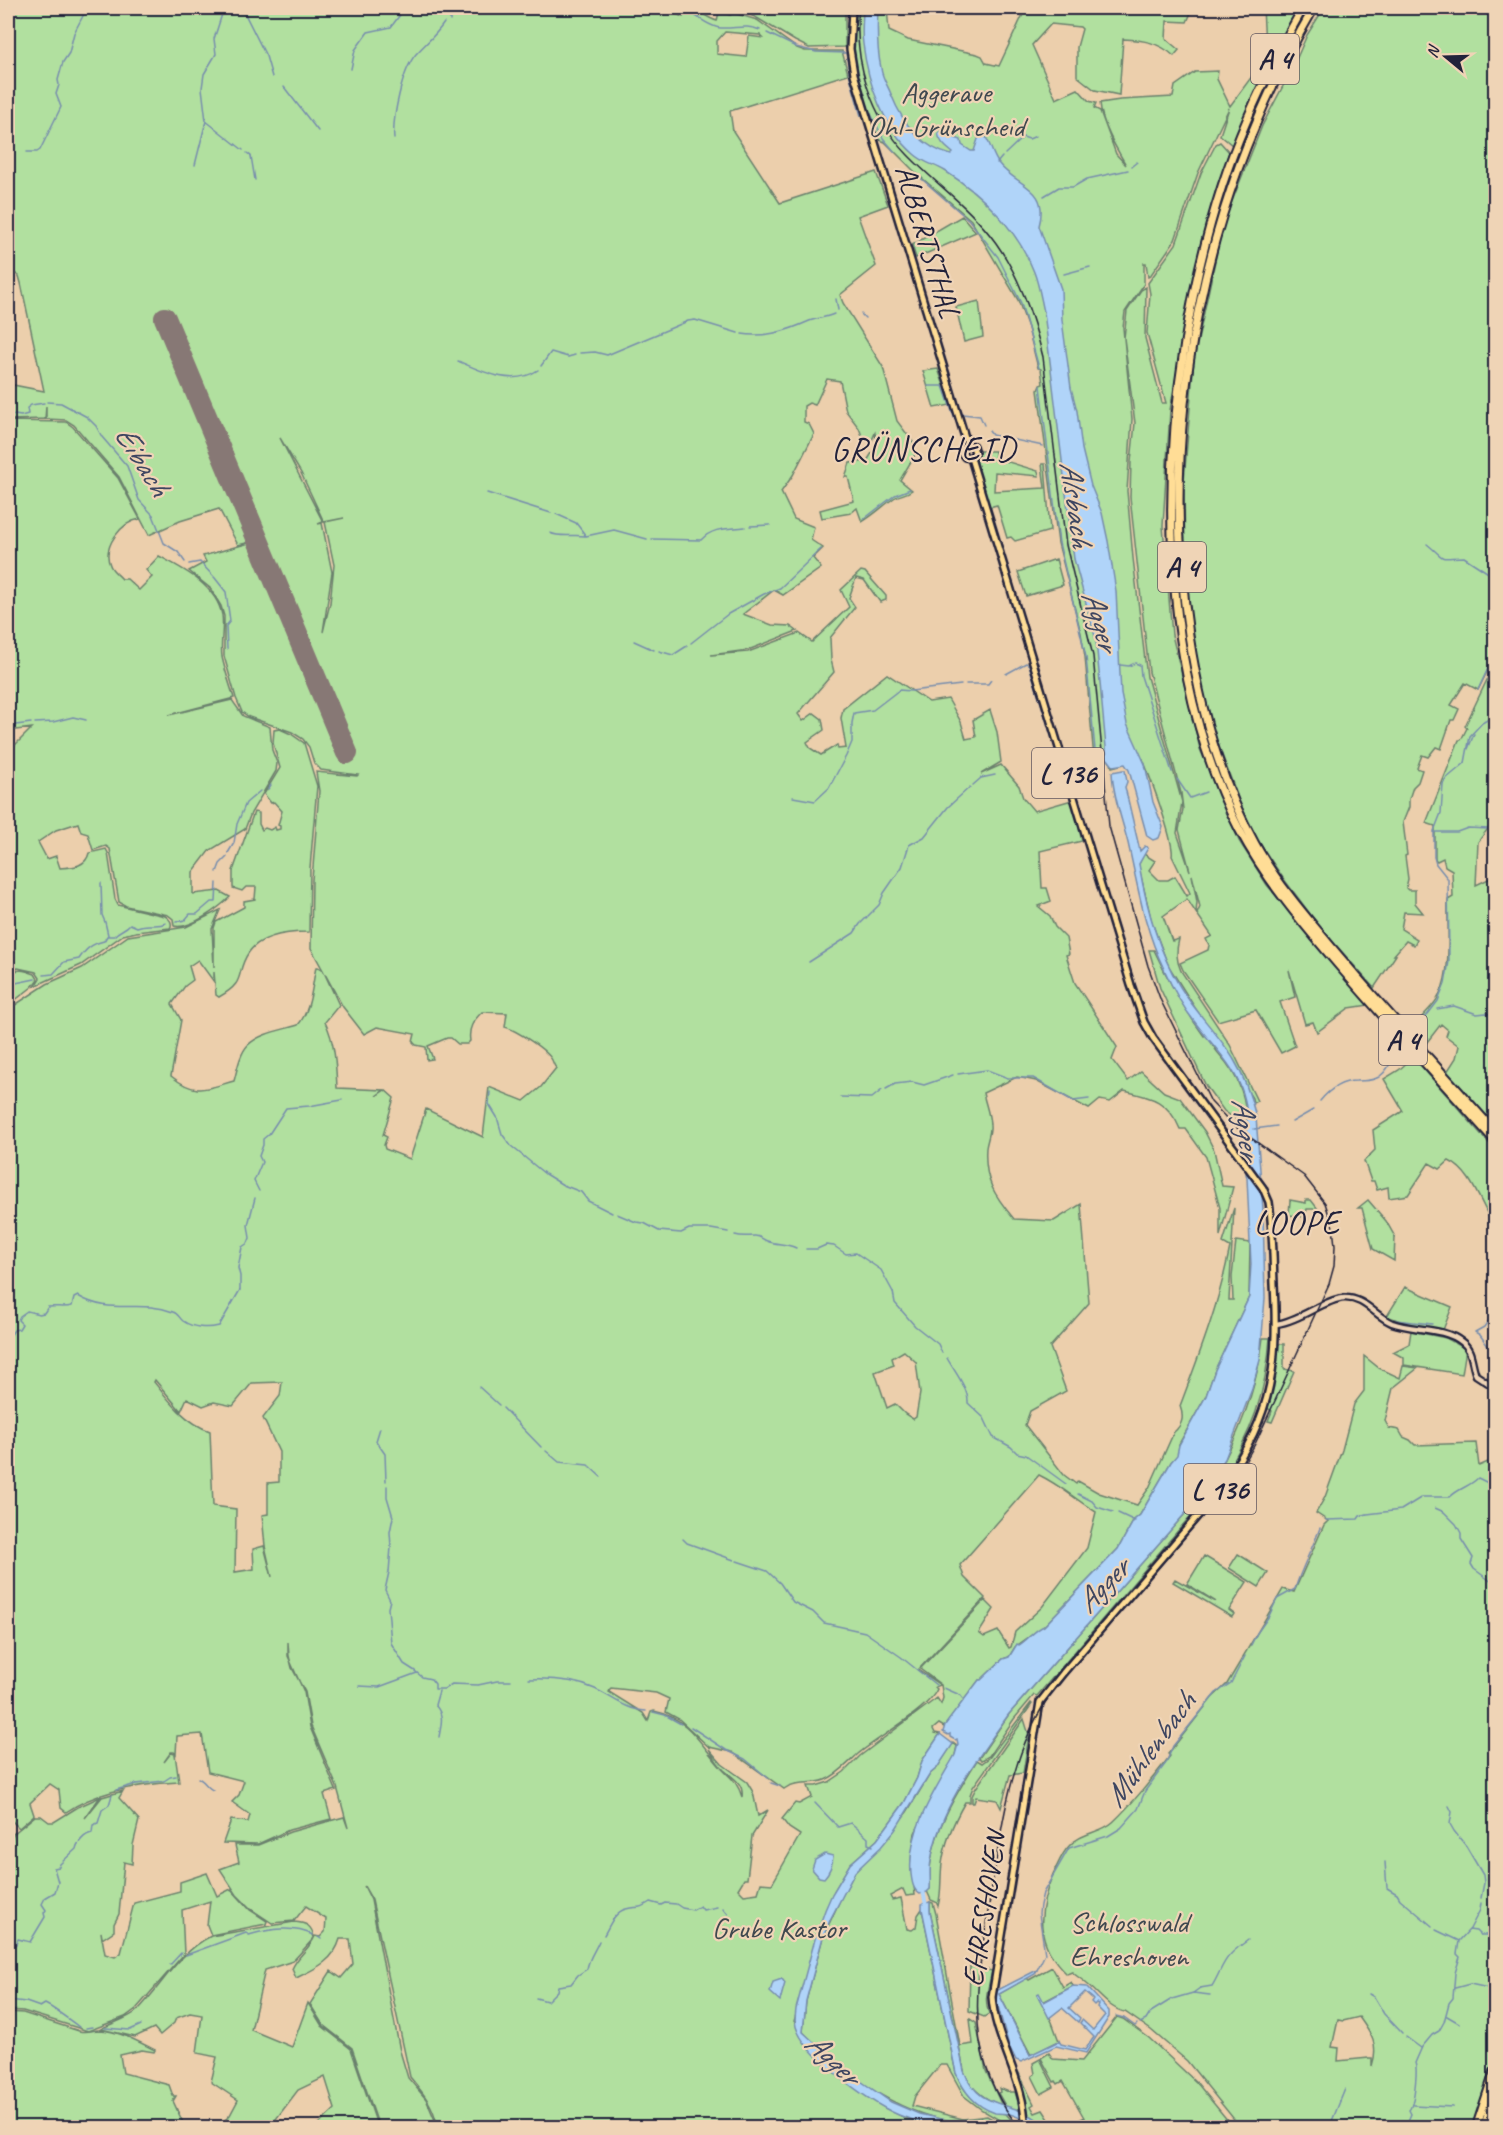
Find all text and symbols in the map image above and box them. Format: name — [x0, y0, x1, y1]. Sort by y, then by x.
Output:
north arrow — [1416, 27, 1476, 87]
road number: A 4 — [1251, 34, 1299, 84]
text: N — [1422, 42, 1445, 60]
park label: Aggeraue Ohl-Grünscheid — [868, 73, 1028, 145]
street label: ALBERTSTHAL — [887, 160, 969, 322]
water label: Eibach — [105, 417, 181, 505]
district label: GRÜNSCHEID — [831, 428, 1018, 470]
water label: Alsbach — [1050, 459, 1103, 552]
road number: A 4 — [1158, 542, 1206, 592]
water label: Agger — [1072, 585, 1131, 660]
road number: L 136 — [1032, 748, 1104, 798]
road number: A 4 — [1379, 1015, 1427, 1065]
water label: Agger — [1222, 1095, 1272, 1166]
district label: LOOPE — [1254, 1202, 1343, 1244]
road number: L 136 — [1184, 1464, 1256, 1514]
water label: Agger — [1067, 1545, 1142, 1621]
water label: Mühlenbach — [1094, 1682, 1206, 1815]
street label: EHRESHOVEN — [953, 1825, 1016, 1989]
park label: Schlosswald Ehreshoven — [1070, 1903, 1193, 1975]
park label: Grube Kastor — [712, 1909, 848, 1947]
water label: Agger — [796, 2023, 873, 2098]

